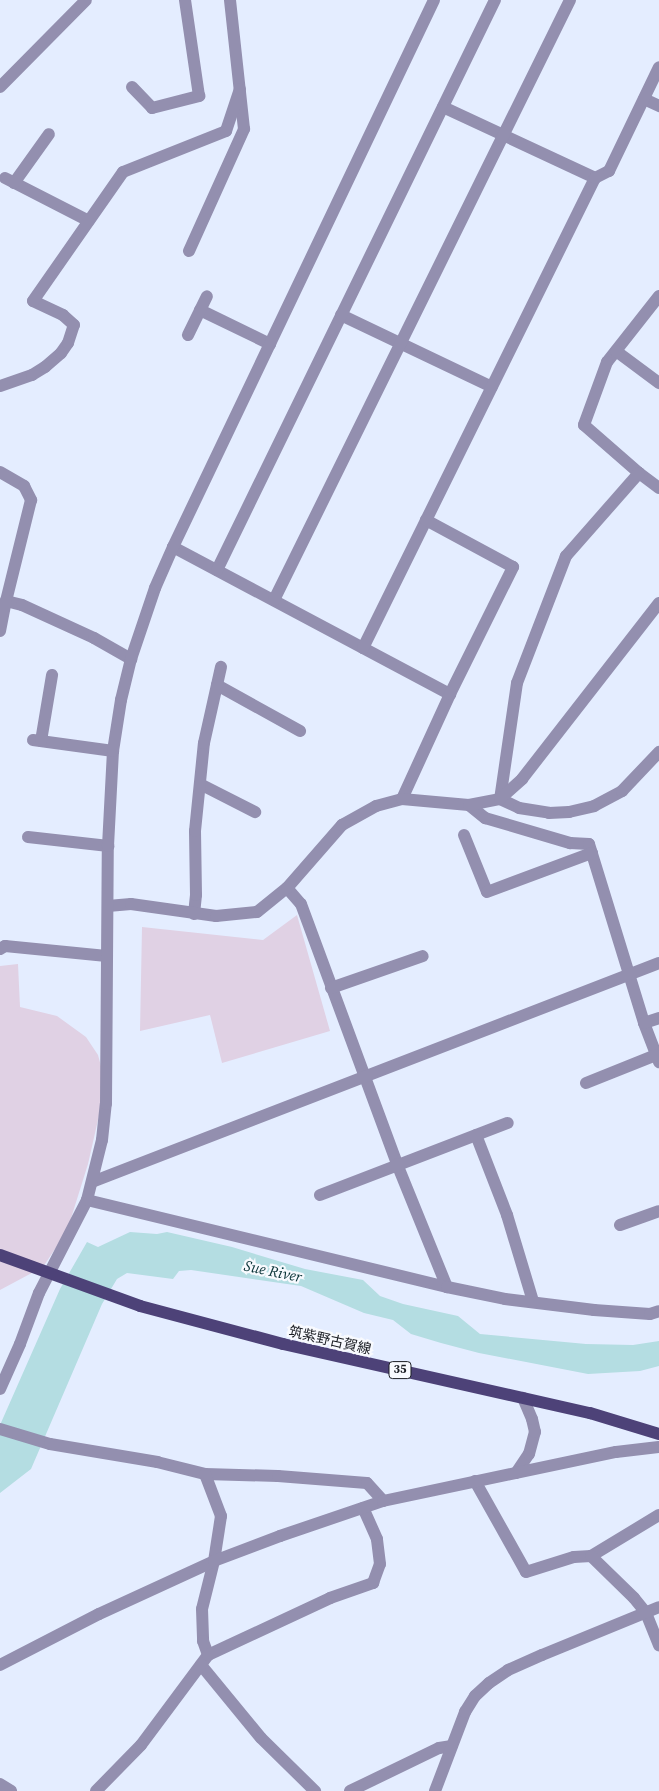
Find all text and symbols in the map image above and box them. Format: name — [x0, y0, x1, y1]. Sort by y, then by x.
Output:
water label: Sue River — [242, 1256, 304, 1286]
street label: 筑紫野古賀線 — [287, 1322, 373, 1358]
road number: 35 — [388, 1360, 412, 1380]

